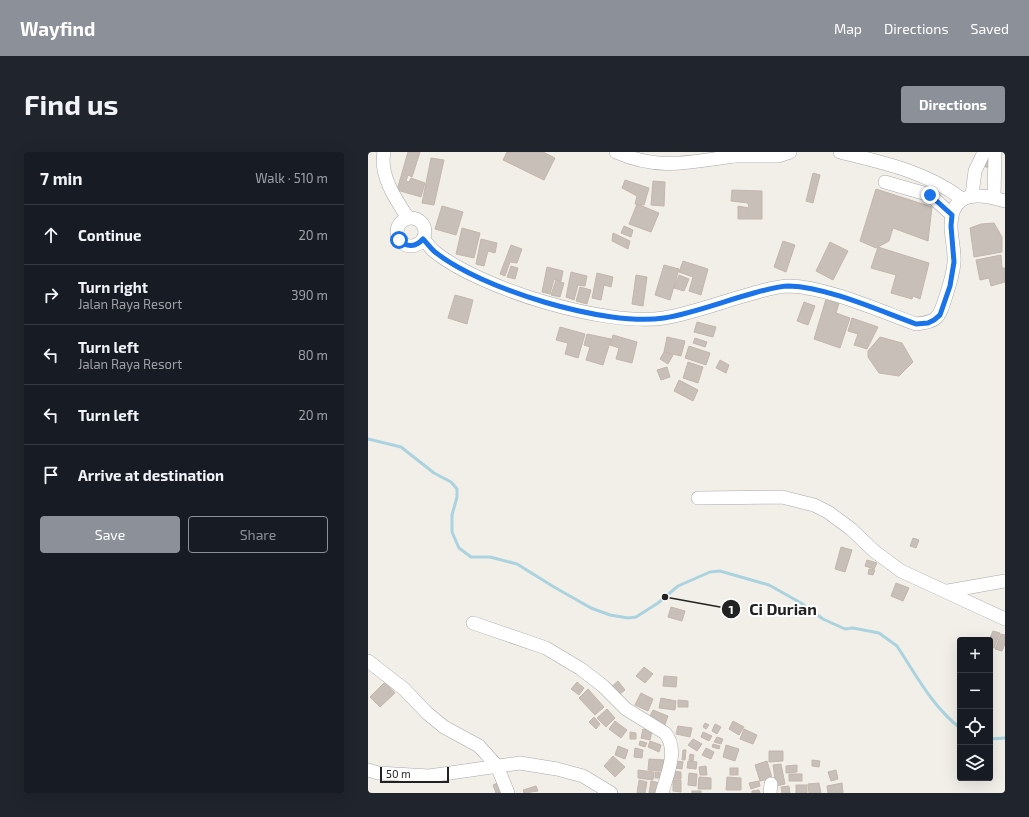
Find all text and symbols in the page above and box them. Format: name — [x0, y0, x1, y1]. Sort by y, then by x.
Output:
text: Wayfind — [20, 17, 95, 40]
text: Map — [834, 20, 862, 37]
text: Directions — [884, 20, 949, 37]
text: Saved — [971, 20, 1009, 37]
button: Directions — [901, 86, 1005, 123]
text: Find us — [24, 87, 118, 121]
text: 7 min — [40, 168, 83, 188]
text: Walk · 510 m — [255, 170, 328, 186]
route end — [921, 186, 939, 204]
icon: ahead — [40, 224, 62, 246]
text: Continue — [78, 226, 141, 244]
text: 20 m — [299, 227, 328, 243]
route start — [390, 231, 408, 249]
text: Turn right — [78, 278, 148, 296]
icon: right — [40, 284, 62, 306]
text: 390 m — [291, 287, 328, 303]
text: Jalan Raya Resort — [78, 296, 182, 312]
text: Turn left — [78, 338, 139, 356]
icon: left — [40, 344, 62, 366]
text: 80 m — [298, 347, 328, 363]
text: Jalan Raya Resort — [78, 356, 182, 372]
icon: left — [40, 404, 62, 426]
text: Turn left — [78, 406, 139, 424]
text: 20 m — [299, 407, 328, 423]
icon: arrive — [40, 464, 62, 486]
text: Arrive at destination — [78, 466, 224, 484]
button: Save — [40, 516, 180, 553]
button: Share — [188, 516, 328, 553]
callout: Ci Durian — [721, 595, 825, 623]
text: Ci Durian — [749, 599, 817, 618]
text: 1 — [728, 602, 734, 616]
map controls — [957, 637, 993, 781]
button: + — [957, 637, 993, 673]
button: − — [957, 673, 993, 709]
button: locate — [957, 709, 993, 745]
button: layers — [957, 745, 993, 781]
scale bar — [380, 765, 449, 784]
text: 50 m — [386, 767, 411, 780]

